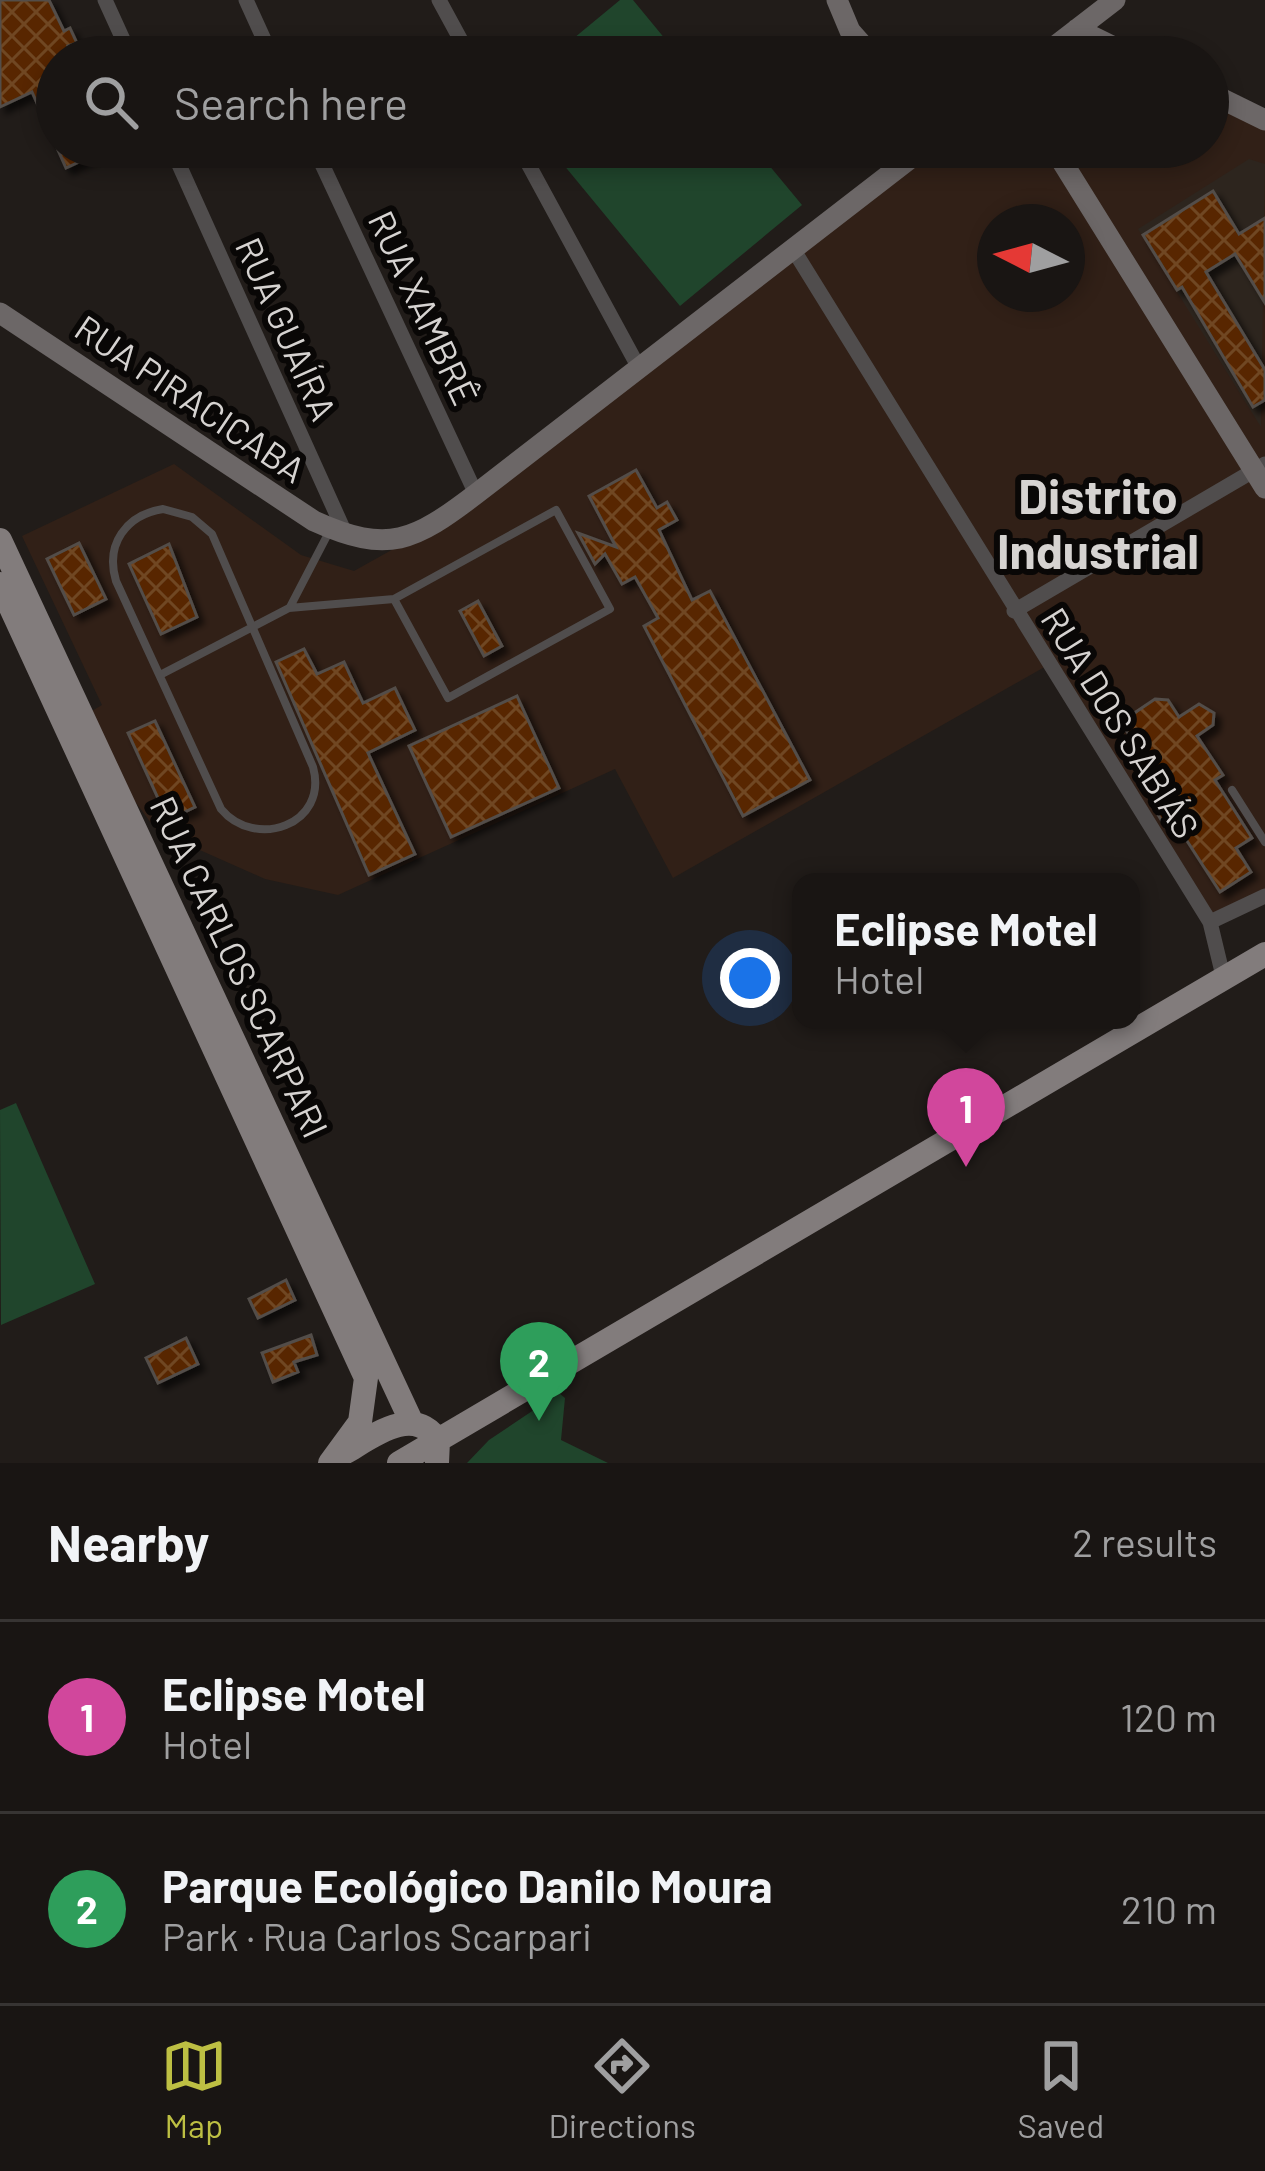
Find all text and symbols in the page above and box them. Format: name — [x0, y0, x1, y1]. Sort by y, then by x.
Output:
search box — [36, 36, 1229, 168]
icon: search — [78, 69, 144, 135]
text: Search here — [174, 75, 408, 129]
street label: RUA XAMBRÊ — [361, 203, 488, 411]
north arrow — [977, 204, 1085, 312]
street label: RUA GUAÍRA — [228, 230, 347, 426]
street label: RUA PIRACICABA — [68, 305, 314, 491]
district label: Distrito Industrial — [997, 466, 1199, 579]
street label: RUA DOS SABIÁS — [1033, 599, 1209, 845]
street label: RUA CARLOS SCARPARI — [142, 789, 338, 1144]
popup — [792, 873, 1140, 1029]
text: Eclipse Motel — [834, 901, 1098, 955]
your location — [720, 948, 780, 1008]
text: Hotel — [834, 955, 924, 1002]
pin: 1 — [927, 1068, 1005, 1167]
pin: 2 — [500, 1322, 578, 1421]
text: Nearby — [48, 1511, 209, 1572]
text: 2 results — [1072, 1518, 1217, 1565]
text: Eclipse Motel — [162, 1666, 426, 1720]
text: 1 — [80, 1693, 94, 1740]
text: 120 m — [1120, 1693, 1217, 1740]
text: Hotel — [162, 1720, 252, 1767]
text: Parque Ecológico Danilo Moura — [162, 1858, 773, 1912]
text: 2 — [76, 1885, 98, 1932]
text: 210 m — [1121, 1885, 1217, 1932]
text: Park · Rua Carlos Scarpari — [162, 1912, 592, 1959]
tab: Map — [161, 2033, 227, 2145]
tab: Directions — [548, 2033, 696, 2145]
tab: Saved — [1018, 2033, 1104, 2145]

